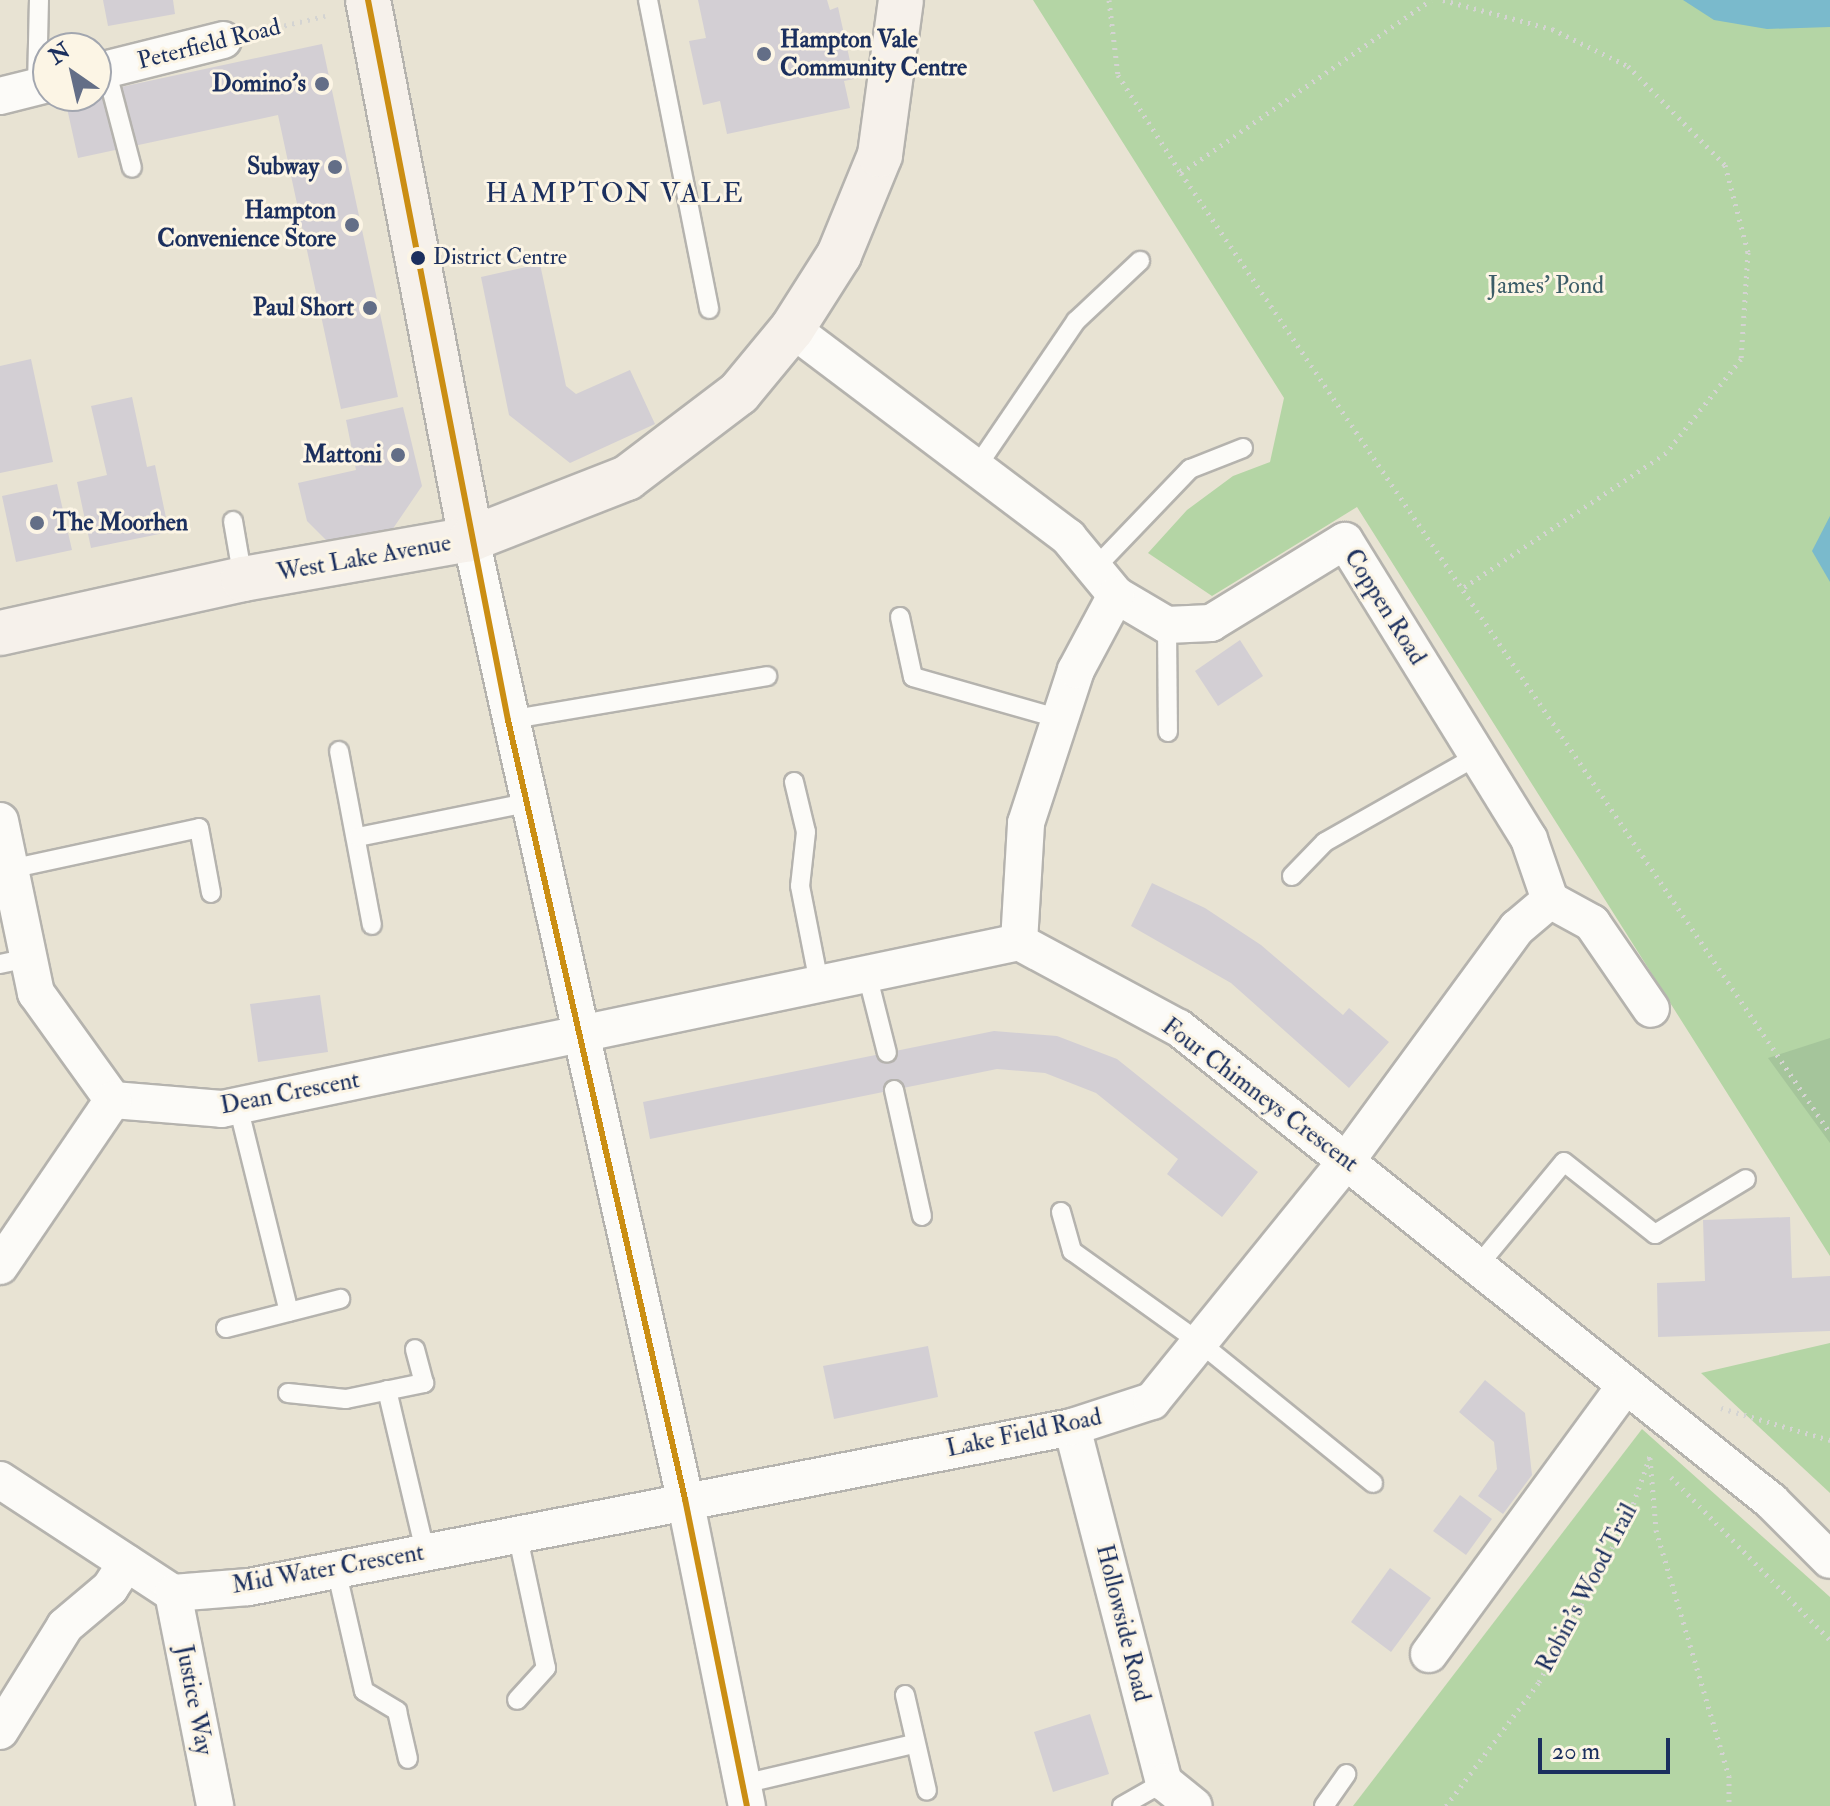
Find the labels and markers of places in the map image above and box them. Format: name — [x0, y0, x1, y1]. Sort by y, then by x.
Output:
place label: Hampton Vale Community Centre — [780, 26, 967, 82]
marker: Hampton Vale Community Centre — [755, 45, 773, 63]
place label: Domino's — [212, 70, 306, 98]
marker: Domino's — [313, 75, 331, 93]
place label: Subway — [247, 153, 319, 181]
marker: Subway — [326, 158, 344, 176]
place label: Hampton Convenience Store — [157, 197, 336, 253]
marker: Hampton Convenience Store — [343, 216, 361, 234]
place label: District Centre — [433, 245, 567, 271]
marker: District Centre — [410, 250, 426, 266]
place label: Paul Short — [253, 294, 354, 322]
marker: Paul Short — [361, 299, 379, 317]
place label: Mattoni — [303, 441, 382, 469]
marker: Mattoni — [389, 446, 407, 464]
place label: The Moorhen — [53, 509, 188, 537]
marker: The Moorhen — [28, 514, 46, 532]

